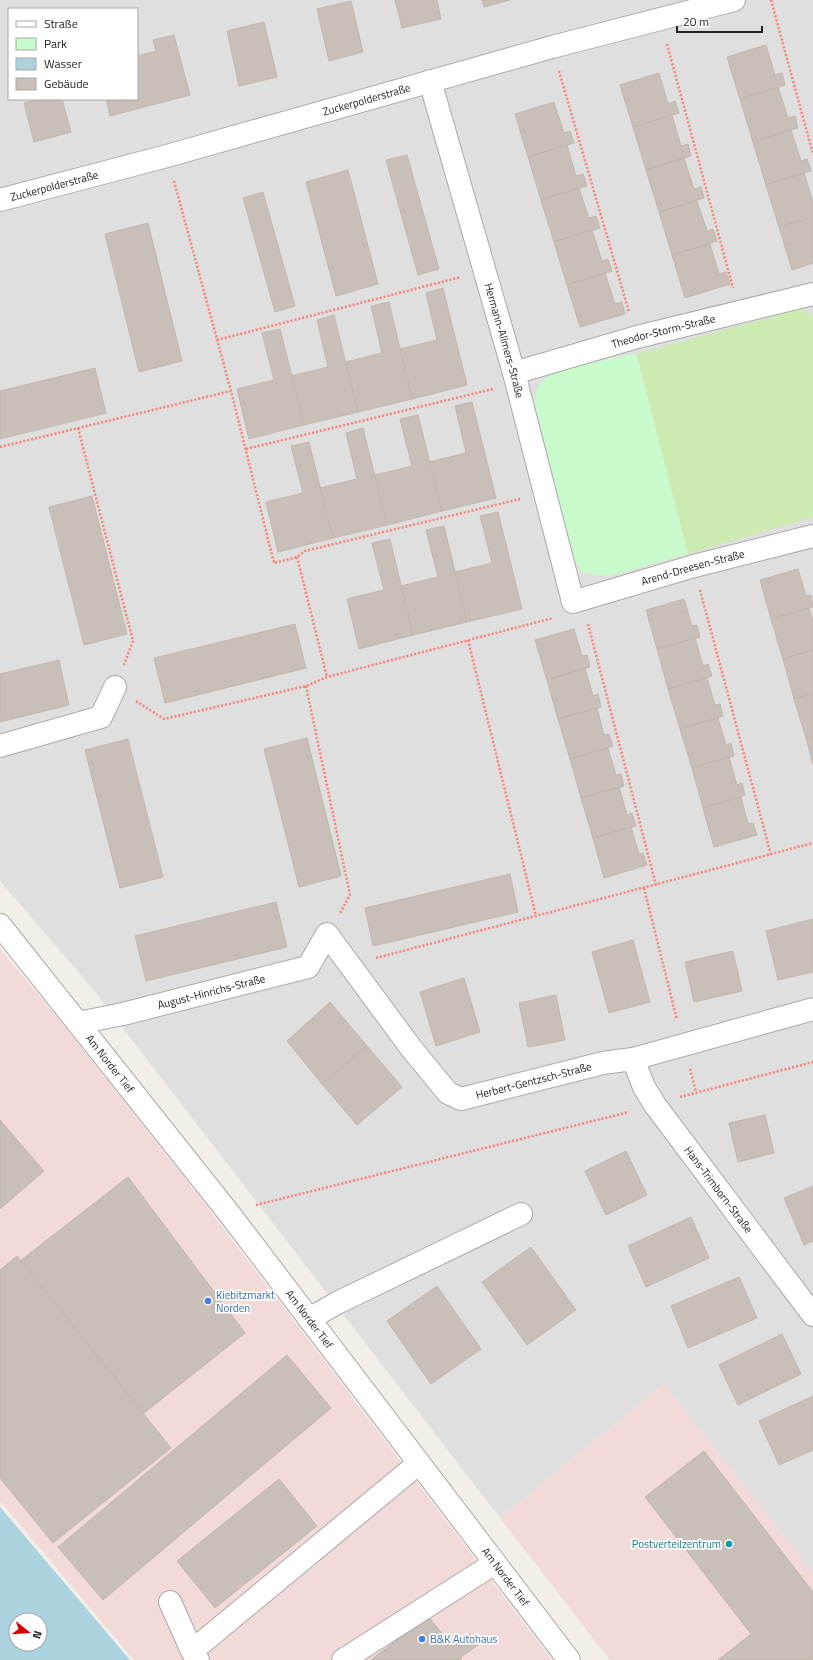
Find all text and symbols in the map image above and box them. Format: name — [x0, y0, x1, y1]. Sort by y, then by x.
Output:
legend — [8, 8, 138, 100]
scale bar — [677, 8, 762, 34]
text: 20 m — [683, 12, 709, 31]
text: Straße — [44, 14, 78, 33]
text: Park — [44, 34, 67, 53]
text: Wasser — [44, 54, 82, 73]
text: Gebäude — [44, 74, 89, 93]
street label: Zuckerpolderstraße — [321, 79, 413, 120]
street label: Zuckerpolderstraße — [8, 166, 100, 205]
street label: Hermann-Allmers-Straße — [481, 281, 528, 400]
street label: Theodor-Storm-Straße — [609, 310, 717, 352]
street label: Arend-Dreesen-Straße — [639, 546, 746, 589]
street label: August-Hinrichs-Straße — [156, 970, 267, 1013]
street label: Am Norder Tief — [82, 1031, 138, 1096]
street label: Herbert-Gentzsch-Straße — [474, 1058, 594, 1103]
street label: Hans-Trimborn-Straße — [681, 1143, 757, 1237]
street label: Am Norder Tief — [282, 1286, 337, 1352]
place label: Kiebitzmarkt Norden — [216, 1287, 275, 1316]
marker: Kiebitzmarkt Norden — [203, 1296, 213, 1306]
place label: Postverteilzentrum — [632, 1536, 721, 1552]
marker: Postverteilzentrum — [724, 1539, 734, 1549]
street label: Am Norder Tief — [478, 1544, 533, 1610]
north arrow — [8, 1612, 48, 1652]
text: N — [29, 1629, 46, 1641]
place label: B&K Autohaus — [430, 1631, 497, 1647]
marker: B&K Autohaus — [417, 1634, 427, 1644]

